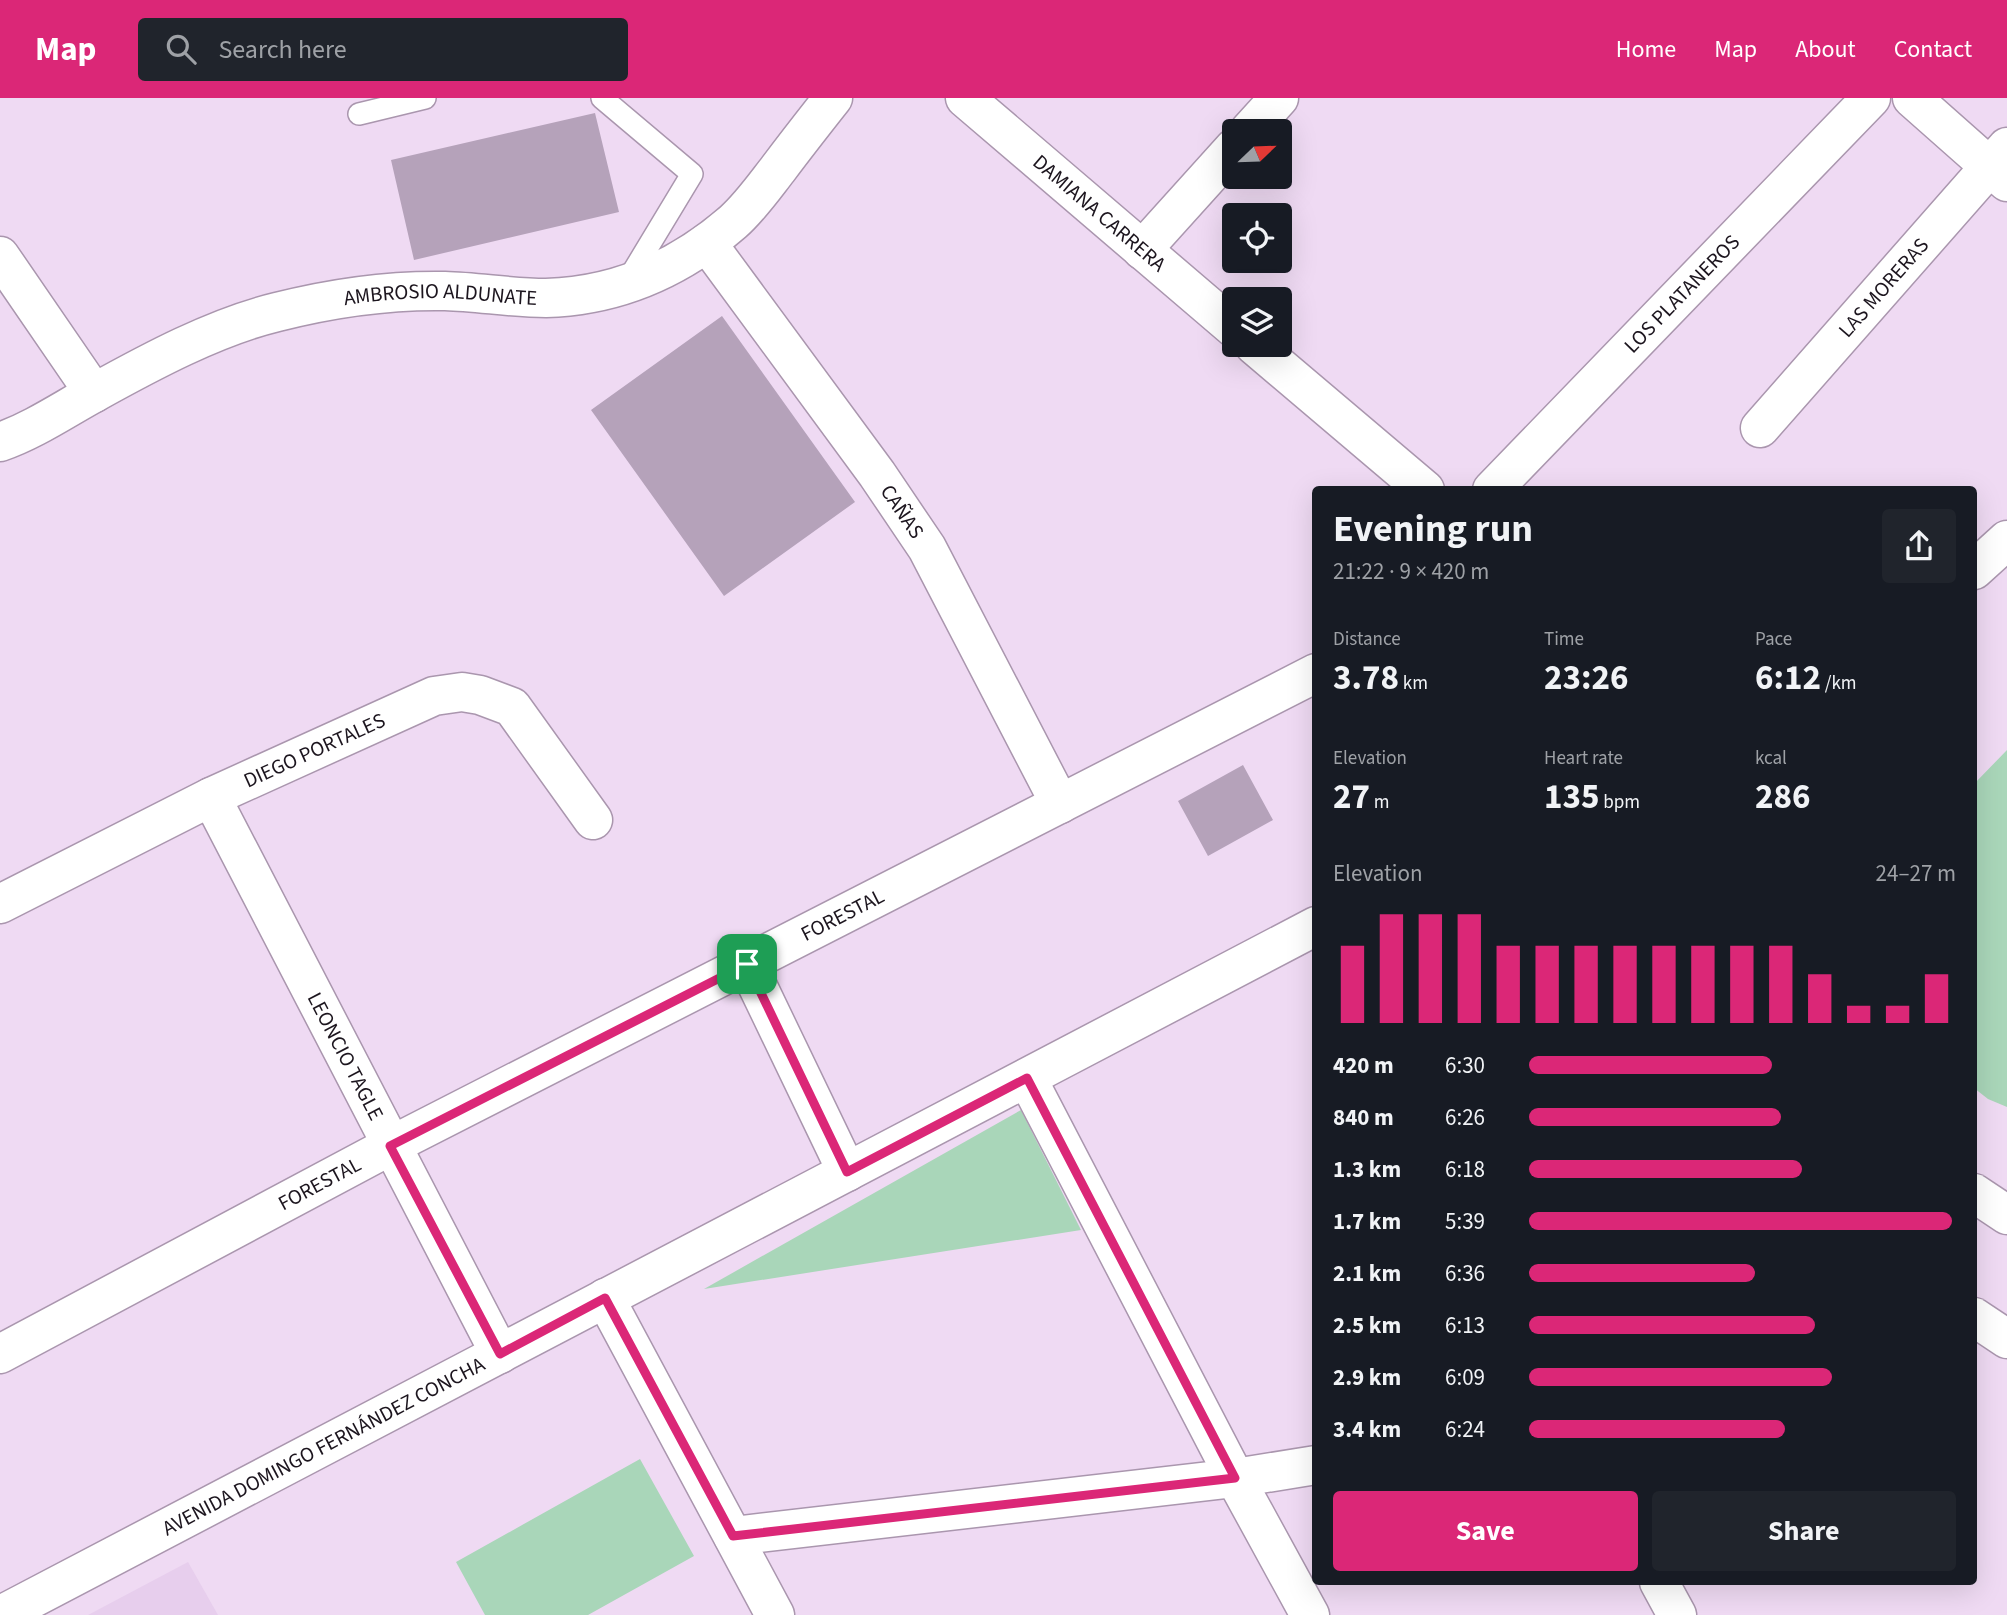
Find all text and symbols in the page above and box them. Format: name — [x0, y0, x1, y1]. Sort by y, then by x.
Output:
search box — [138, 18, 628, 81]
text: Map — [35, 26, 96, 73]
icon: search — [162, 30, 200, 68]
text: Search here — [218, 31, 347, 68]
text: Home — [1616, 32, 1676, 67]
text: Map — [1714, 32, 1757, 67]
text: About — [1795, 32, 1856, 67]
text: Contact — [1894, 32, 1972, 67]
north arrow — [1222, 119, 1292, 189]
map controls — [1222, 119, 1292, 357]
street label: DAMIANA CARRERA — [1026, 147, 1173, 279]
button: locate — [1222, 203, 1292, 273]
street label: LOS PLATANEROS — [1617, 228, 1746, 360]
street label: LAS MORERAS — [1831, 231, 1936, 344]
street label: AMBROSIO ALDUNATE — [341, 276, 538, 313]
button: layers — [1222, 287, 1292, 357]
street label: CAÑAS — [873, 478, 931, 545]
text: Evening run — [1333, 502, 1533, 556]
button: share — [1882, 509, 1956, 583]
text: 21:22 · 9 × 420 m — [1333, 555, 1489, 588]
text: Distance — [1333, 626, 1401, 653]
text: Time — [1544, 626, 1584, 653]
text: Pace — [1755, 626, 1792, 653]
text: 3.78 — [1333, 653, 1399, 703]
text: 23:26 — [1544, 653, 1628, 703]
text: 6:12 — [1755, 653, 1821, 703]
text: km — [1399, 670, 1428, 697]
text: /km — [1821, 670, 1857, 697]
street label: DIEGO PORTALES — [239, 705, 390, 795]
text: Elevation — [1333, 745, 1407, 772]
text: Heart rate — [1544, 745, 1623, 772]
text: kcal — [1755, 745, 1787, 772]
text: 27 — [1333, 772, 1370, 822]
text: 135 — [1544, 772, 1599, 822]
text: 286 — [1755, 772, 1810, 822]
text: m — [1370, 789, 1390, 816]
text: bpm — [1599, 789, 1640, 816]
text: Elevation — [1333, 857, 1423, 890]
text: 24–27 m — [1876, 857, 1956, 890]
street label: FORESTAL — [796, 881, 889, 949]
pin — [717, 934, 777, 994]
icon: arrive — [728, 945, 766, 983]
street label: LEONCIO TAGLE — [300, 987, 391, 1125]
text: 420 m — [1333, 1049, 1394, 1082]
text: 6:30 — [1445, 1049, 1485, 1082]
text: 840 m — [1333, 1101, 1394, 1134]
text: 6:26 — [1445, 1101, 1485, 1134]
street label: FORESTAL — [273, 1149, 366, 1218]
text: 1.3 km — [1333, 1153, 1401, 1186]
text: 6:18 — [1445, 1153, 1485, 1186]
text: 1.7 km — [1333, 1205, 1401, 1238]
text: 5:39 — [1445, 1205, 1485, 1238]
text: 2.1 km — [1333, 1257, 1401, 1290]
text: 6:36 — [1445, 1257, 1485, 1290]
text: 2.5 km — [1333, 1309, 1401, 1342]
text: 6:13 — [1445, 1309, 1485, 1342]
street label: AVENIDA DOMINGO FERNÁNDEZ CONCHA — [157, 1349, 491, 1543]
text: 2.9 km — [1333, 1361, 1401, 1394]
text: 6:09 — [1445, 1361, 1485, 1394]
text: 3.4 km — [1333, 1413, 1401, 1446]
text: 6:24 — [1445, 1413, 1485, 1446]
button: Save — [1333, 1491, 1638, 1571]
button: Share — [1652, 1491, 1956, 1571]

